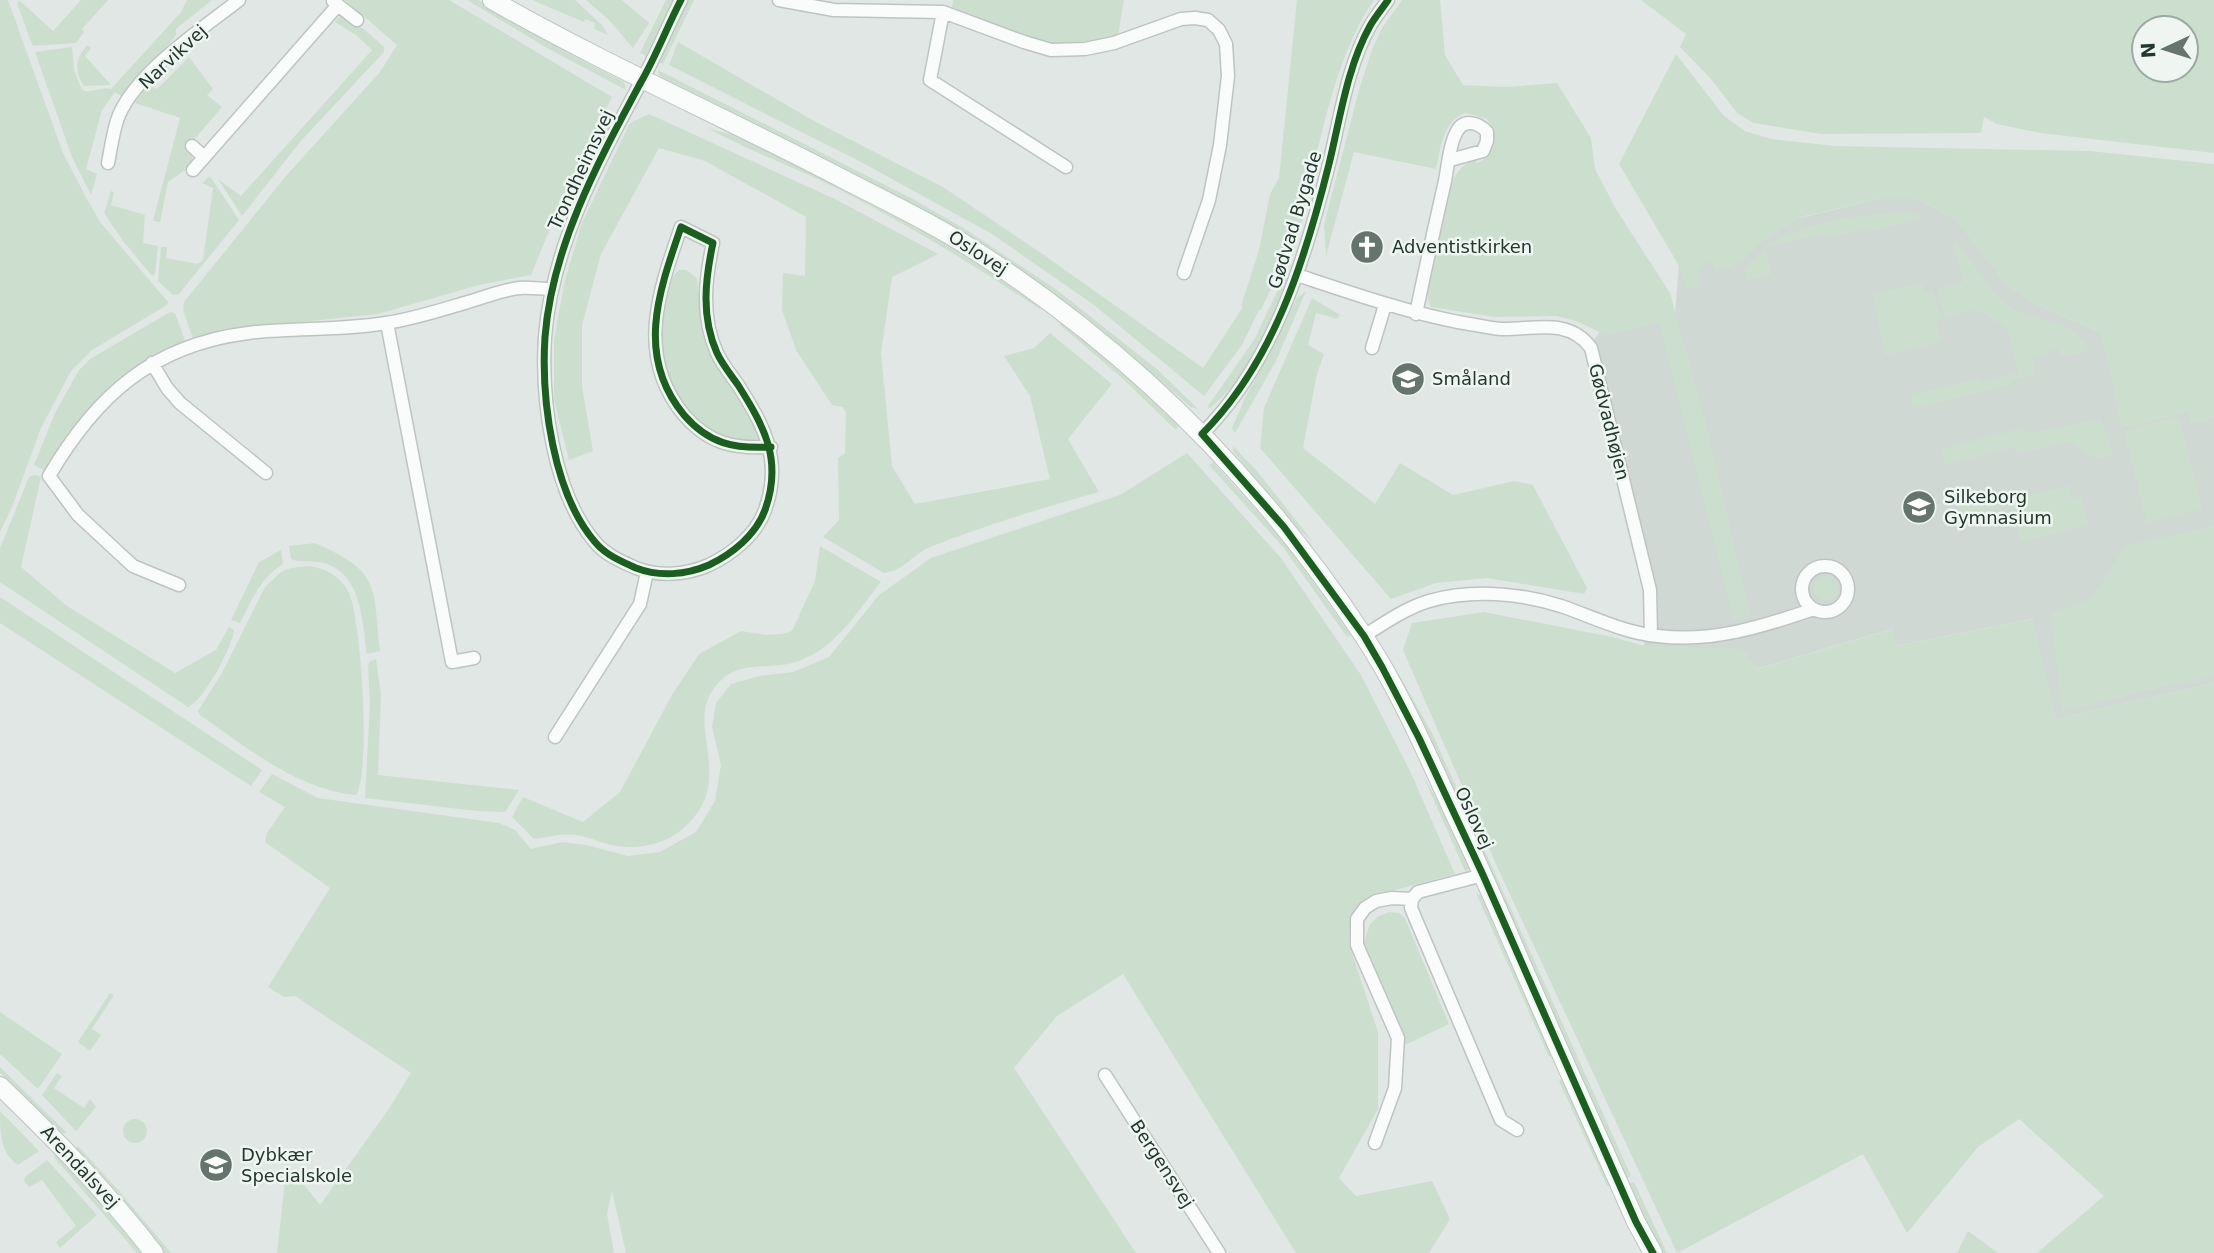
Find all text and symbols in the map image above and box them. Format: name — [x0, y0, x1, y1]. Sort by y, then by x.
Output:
north arrow — [2130, 14, 2200, 84]
street label: Narvikvej — [135, 20, 211, 93]
text: N — [2137, 41, 2160, 59]
street label: Trondheimsvej — [543, 106, 618, 234]
street label: Gødvad Bygade — [1264, 148, 1325, 291]
street label: Oslovej — [945, 226, 1012, 279]
church icon: Adventistkirken — [1348, 228, 1386, 266]
place label: Adventistkirken — [1392, 236, 1532, 257]
school or university icon: Småland — [1389, 360, 1427, 398]
street label: Gødvadhøjen — [1585, 361, 1634, 482]
place label: Småland — [1432, 368, 1511, 389]
place label: Silkeborg Gymnasium — [1944, 486, 2052, 528]
school or university icon: Silkeborg Gymnasium — [1900, 488, 1938, 526]
street label: Oslovej — [1451, 783, 1498, 852]
street label: Bergensvej — [1126, 1116, 1199, 1212]
street label: Arendalsvej — [37, 1121, 124, 1212]
place label: Dybkær Specialskole — [241, 1144, 352, 1186]
school or university icon: Dybkær Specialskole — [197, 1146, 235, 1184]

